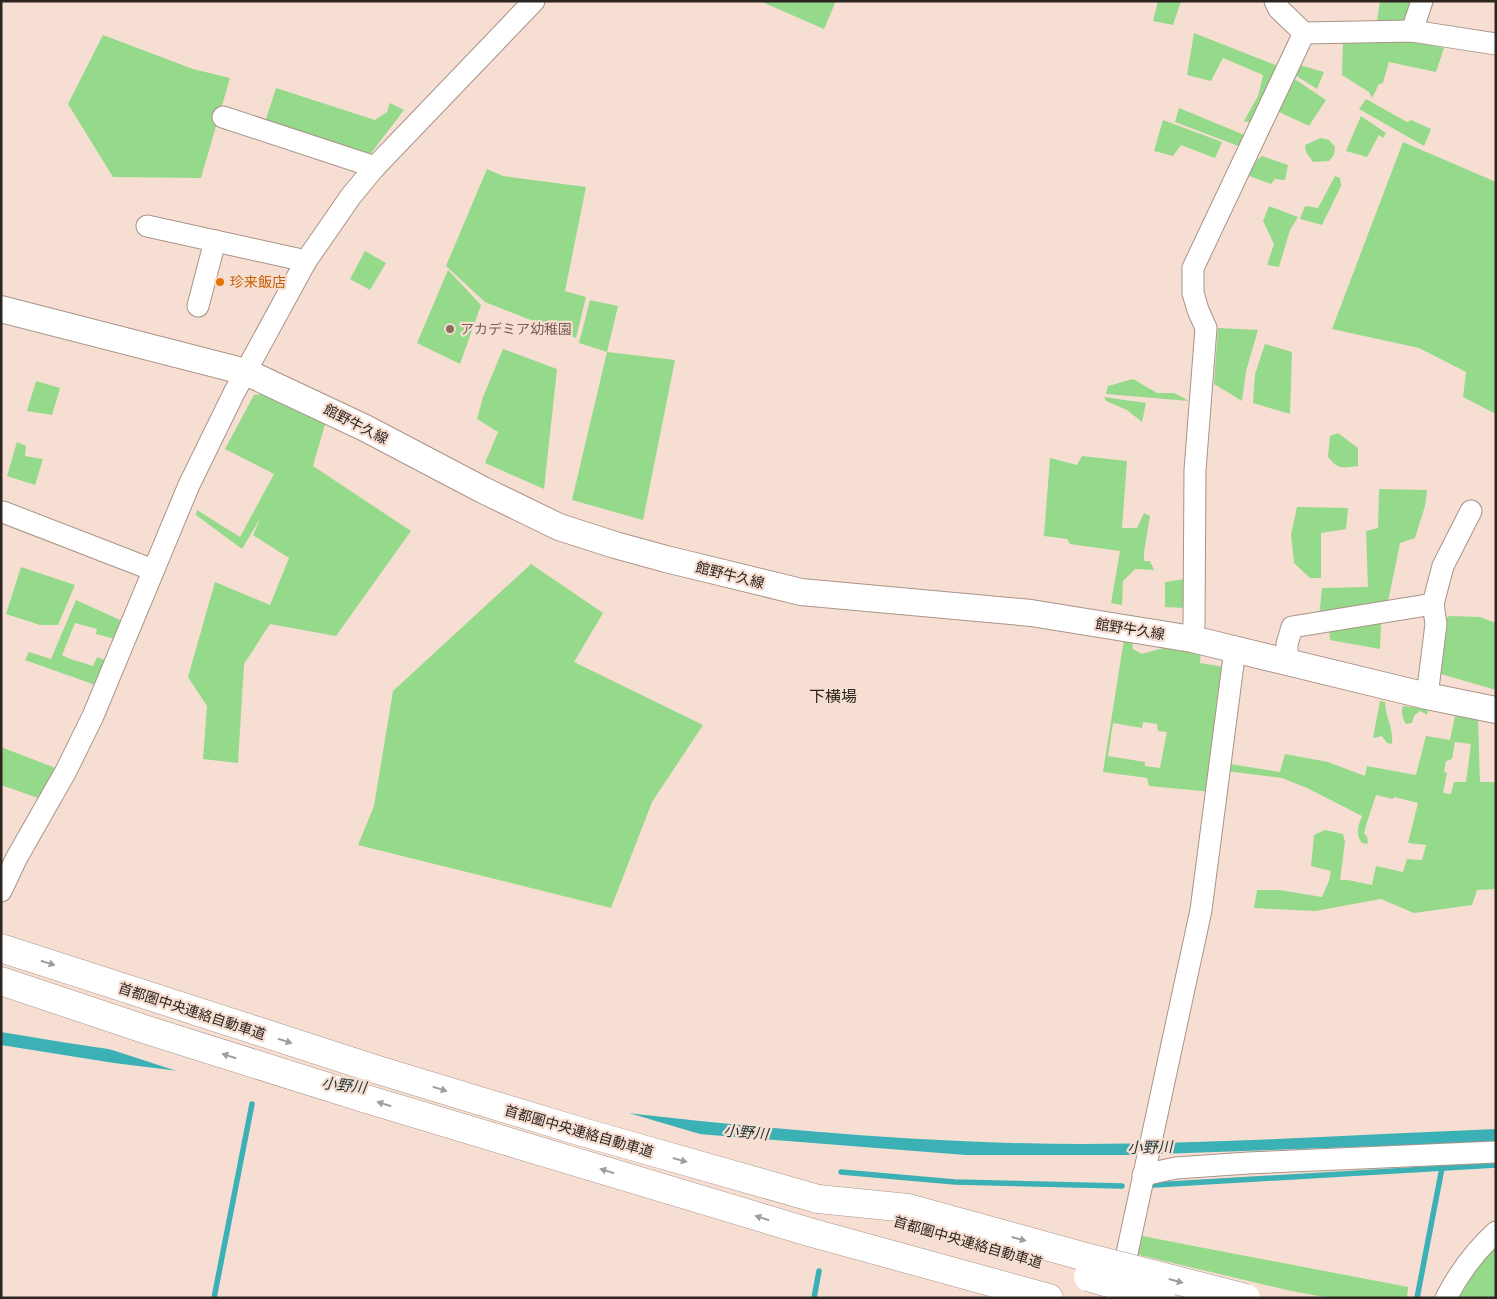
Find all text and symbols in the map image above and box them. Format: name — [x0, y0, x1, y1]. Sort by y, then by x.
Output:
place label: 珍来飯店 — [230, 273, 286, 291]
marker: 珍来飯店 — [214, 276, 226, 288]
place label: アカデミア幼稚園 — [460, 320, 572, 338]
marker: アカデミア幼稚園 — [444, 323, 456, 335]
street label: 館野牛久線 — [321, 400, 391, 448]
street label: 館野牛久線 — [694, 558, 766, 592]
street label: 館野牛久線 — [1094, 615, 1166, 643]
district label: 下横場 — [809, 685, 857, 707]
one-way arrow — [40, 960, 55, 967]
street label: 首都圏中央連絡自動車道 — [116, 979, 268, 1043]
one-way arrow — [278, 1037, 293, 1045]
one-way arrow — [221, 1051, 236, 1059]
water label: 小野川 — [320, 1072, 370, 1098]
one-way arrow — [433, 1086, 448, 1094]
one-way arrow — [377, 1100, 392, 1108]
street label: 首都圏中央連絡自動車道 — [503, 1101, 655, 1161]
water label: 小野川 — [723, 1120, 771, 1145]
water label: 小野川 — [1127, 1136, 1175, 1158]
one-way arrow — [672, 1156, 688, 1164]
one-way arrow — [599, 1167, 614, 1175]
street label: 首都圏中央連絡自動車道 — [892, 1212, 1044, 1272]
one-way arrow — [755, 1214, 770, 1221]
one-way arrow — [1012, 1235, 1027, 1243]
one-way arrow — [1169, 1277, 1184, 1285]

